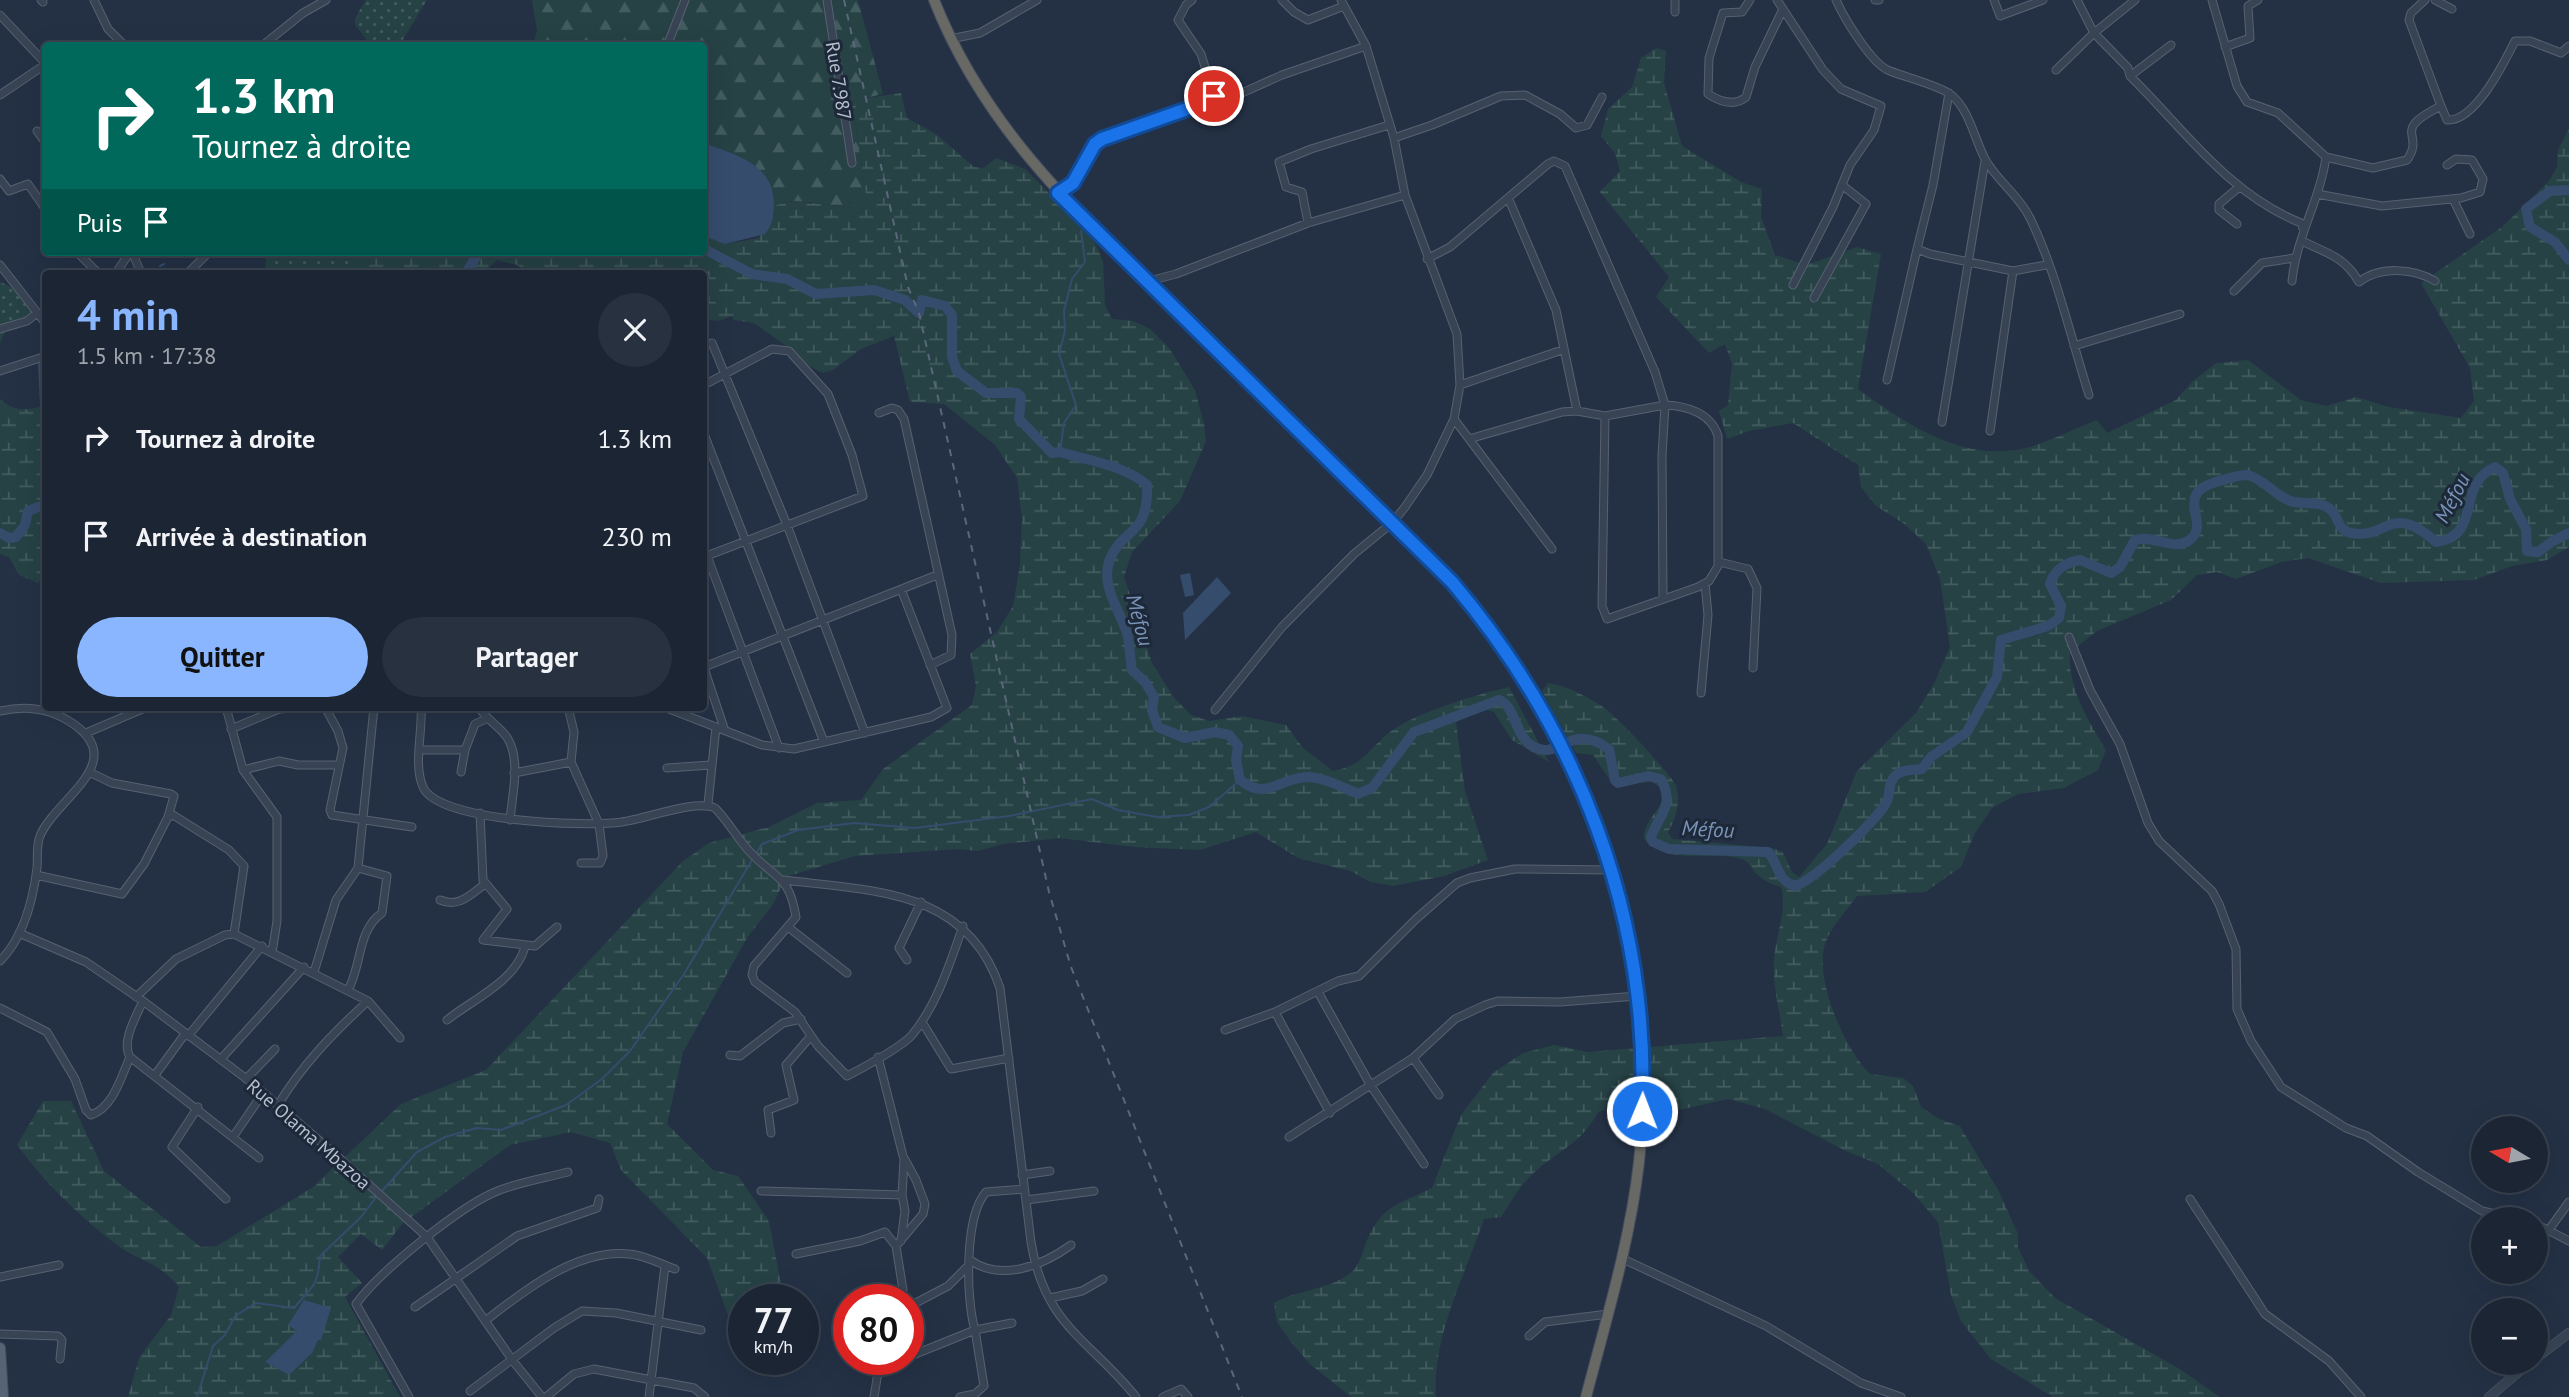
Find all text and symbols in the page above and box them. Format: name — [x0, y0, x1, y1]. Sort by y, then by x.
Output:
street label: Rue 7.987 — [821, 40, 857, 122]
text: 1.3 km — [192, 63, 336, 127]
pin — [1184, 66, 1244, 126]
icon: right — [77, 70, 168, 161]
icon: arrive — [1195, 77, 1233, 115]
text: Tournez à droite — [192, 125, 411, 167]
icon: arrive — [137, 203, 175, 241]
text: Puis — [77, 206, 123, 239]
text: 4 min — [77, 287, 179, 342]
button: close — [598, 293, 672, 367]
text: 1.5 km · 17:38 — [77, 341, 216, 370]
icon: right — [77, 419, 115, 457]
text: Tournez à droite — [136, 422, 315, 455]
text: 1.3 km — [598, 422, 672, 455]
water label: Méfou — [2428, 468, 2476, 528]
icon: arrive — [77, 517, 115, 555]
text: Arrivée à destination — [136, 520, 367, 553]
text: 230 m — [601, 520, 672, 553]
water label: Méfou — [1120, 591, 1160, 649]
button: Quitter — [77, 617, 368, 697]
button: Partager — [382, 617, 672, 697]
water label: Méfou — [1681, 814, 1735, 844]
street label: Rue Olama Mbazoa — [242, 1074, 376, 1194]
position arrow — [1605, 1074, 1679, 1148]
north arrow — [2471, 1116, 2548, 1194]
map controls — [2471, 1116, 2548, 1375]
button: + — [2471, 1207, 2548, 1284]
speed limit sign: 80 — [833, 1284, 924, 1375]
text: 77 — [754, 1297, 793, 1343]
button: − — [2471, 1298, 2548, 1375]
text: km/h — [754, 1335, 793, 1358]

